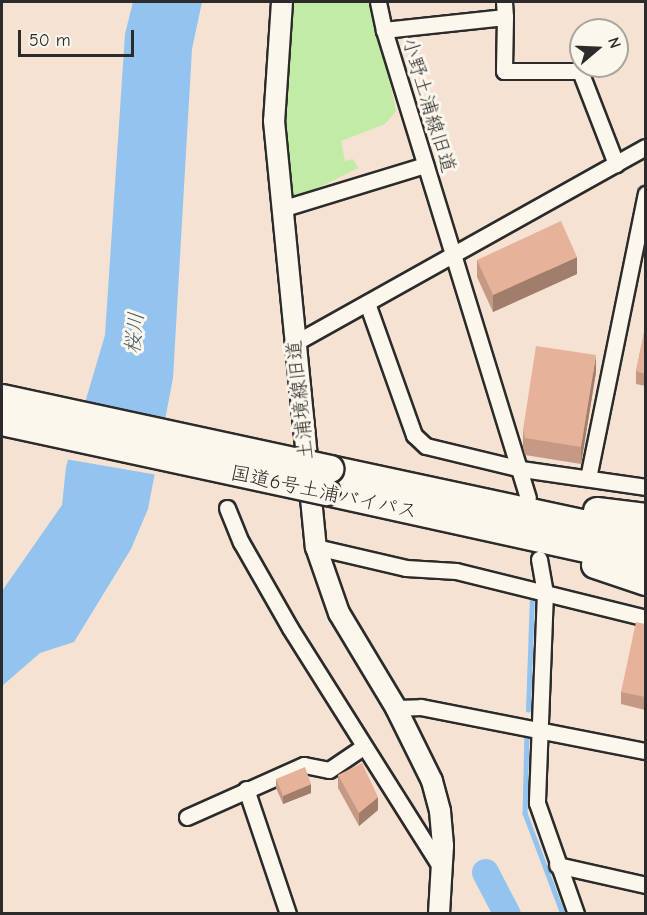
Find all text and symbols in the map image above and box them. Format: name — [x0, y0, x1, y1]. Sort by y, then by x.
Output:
scale bar — [21, 18, 136, 56]
north arrow — [569, 18, 629, 78]
text: 50 m — [29, 30, 71, 51]
street label: 小野土浦線旧道 — [397, 35, 461, 175]
text: N — [604, 35, 624, 51]
water label: 桜川 — [119, 311, 149, 355]
street label: 土浦境線旧道 — [282, 339, 318, 461]
street label: 国道6号土浦バイパス — [228, 460, 420, 524]

